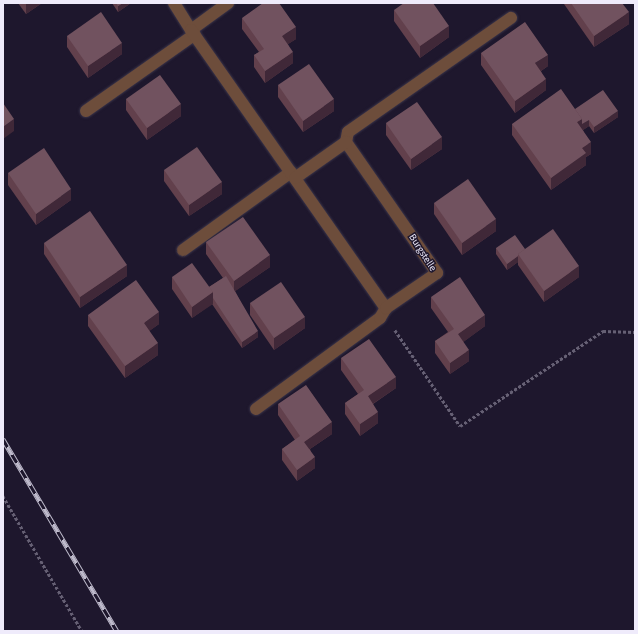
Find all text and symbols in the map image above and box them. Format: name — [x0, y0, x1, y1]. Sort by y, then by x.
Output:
street label: Burgstelle — [406, 232, 438, 274]

